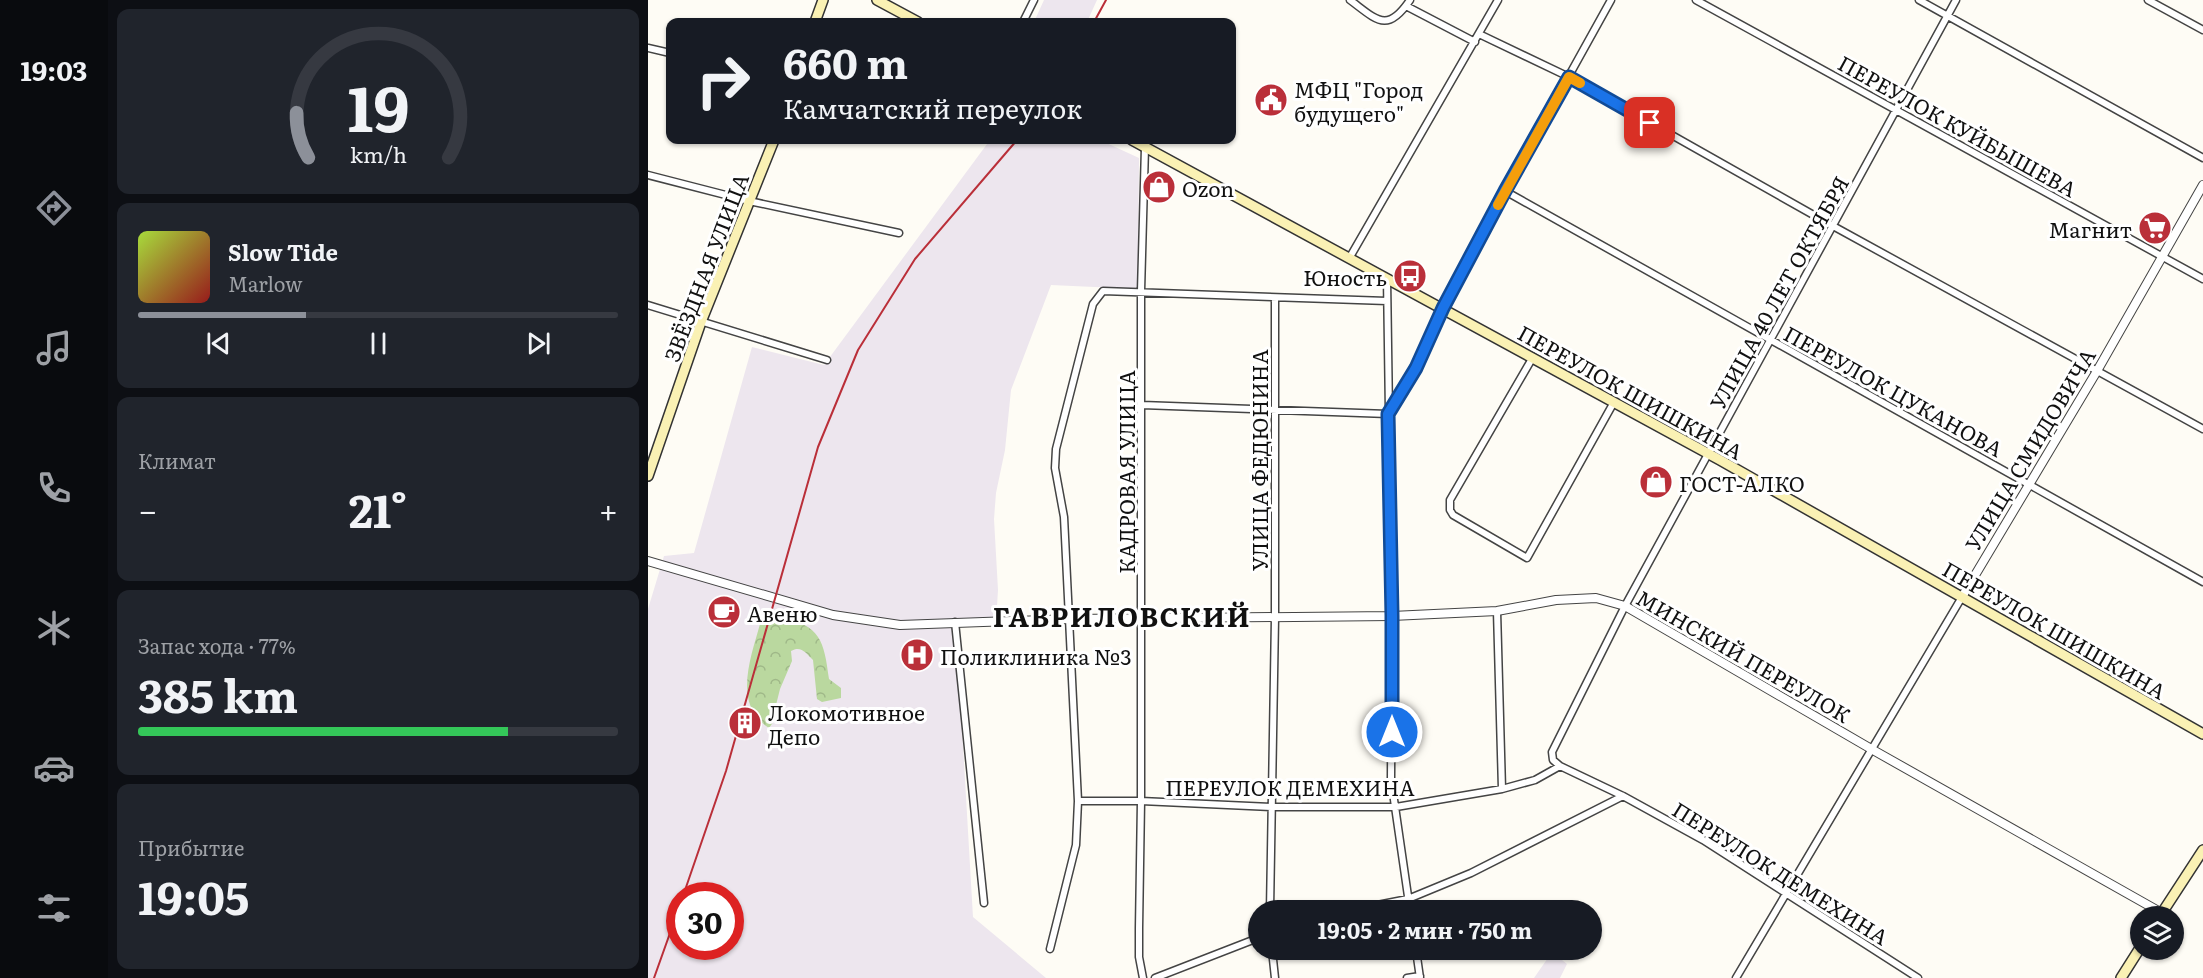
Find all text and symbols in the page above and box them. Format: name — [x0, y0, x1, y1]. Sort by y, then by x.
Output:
text: 660 m — [783, 30, 908, 92]
icon: right — [684, 42, 762, 120]
street label: ПЕРЕУЛОК КУЙБЫШЕВА — [1833, 46, 2083, 204]
text: 19:03 — [21, 49, 87, 89]
text: 19 — [347, 60, 409, 152]
place label: МФЦ "Город будущего" — [1294, 73, 1423, 128]
public building icon: МФЦ "Город будущего" — [1253, 82, 1289, 118]
text: Камчатский переулок — [783, 87, 1082, 127]
pin — [1624, 97, 1675, 148]
icon: arrive — [1633, 106, 1666, 139]
text: km/h — [349, 139, 407, 171]
street label: ЗВЁЗДНАЯ УЛИЦА — [655, 168, 755, 366]
shop icon: Ozon — [1141, 169, 1177, 205]
street label: УЛИЦА 40 ЛЕТ ОКТЯБРЯ — [1701, 170, 1855, 414]
place label: Ozon — [1182, 172, 1234, 203]
icon: directions — [33, 187, 75, 229]
supermarket icon: Магнит — [2137, 210, 2173, 246]
place label: Магнит — [2048, 213, 2132, 244]
text: Slow Tide — [228, 235, 338, 268]
bus stop icon: Юность — [1392, 258, 1428, 294]
place label: Юность — [1303, 261, 1387, 292]
text: Marlow — [228, 268, 303, 298]
street label: ПЕРЕУЛОК ШИШКИНА — [1513, 316, 1750, 466]
street label: ПЕРЕУЛОК ЦУКАНОВА — [1779, 317, 2010, 463]
icon: music — [33, 327, 75, 369]
icon: previous — [202, 327, 235, 360]
icon: pause — [362, 327, 395, 360]
icon: next — [522, 327, 555, 360]
street label: УЛИЦА СМИДОВИЧА — [1956, 341, 2102, 556]
street label: УЛИЦА ФЕДЮНИНА — [1243, 349, 1274, 571]
street label: КАДРОВАЯ УЛИЦА — [1110, 370, 1141, 574]
text: Климат — [138, 445, 216, 475]
shop icon: ГОСТ-АЛКО — [1638, 464, 1674, 500]
icon: phone — [33, 467, 75, 509]
place label: ГОСТ-АЛКО — [1679, 467, 1805, 498]
text: 21° — [349, 475, 407, 542]
text: − — [138, 484, 157, 533]
text: + — [599, 484, 618, 533]
street label: ПЕРЕУЛОК ШИШКИНА — [1938, 552, 2173, 706]
street label: МИНСКИЙ ПЕРЕУЛОК — [1631, 581, 1857, 729]
cafe icon: Авеню — [706, 594, 742, 630]
district label: ГАВРИЛОВСКИЙ — [993, 595, 1251, 635]
place label: Авеню — [747, 597, 818, 628]
icon: climate — [33, 607, 75, 649]
text: Запас хода · 77% — [138, 630, 296, 660]
hospital icon: Поликлиника №3 — [899, 637, 935, 673]
place label: Поликлиника №3 — [940, 640, 1132, 671]
text: 385 km — [138, 660, 298, 727]
place label: Локомотивное Депо — [768, 696, 925, 751]
position arrow — [1360, 700, 1424, 764]
building icon: Локомотивное Депо — [727, 705, 763, 741]
icon: car — [33, 747, 75, 789]
street label: ПЕРЕУЛОК ДЕМЕХИНА — [1165, 771, 1415, 802]
street label: ПЕРЕУЛОК ДЕМЕХИНА — [1667, 793, 1896, 952]
text: Прибытие — [138, 832, 244, 862]
text: 19:05 — [138, 862, 249, 929]
speed limit sign: 30 — [666, 882, 744, 960]
icon: filters — [33, 887, 75, 929]
map controls — [2130, 906, 2184, 960]
button: layers — [2130, 906, 2184, 960]
text: 19:05 · 2 мин · 750 m — [1318, 913, 1532, 946]

